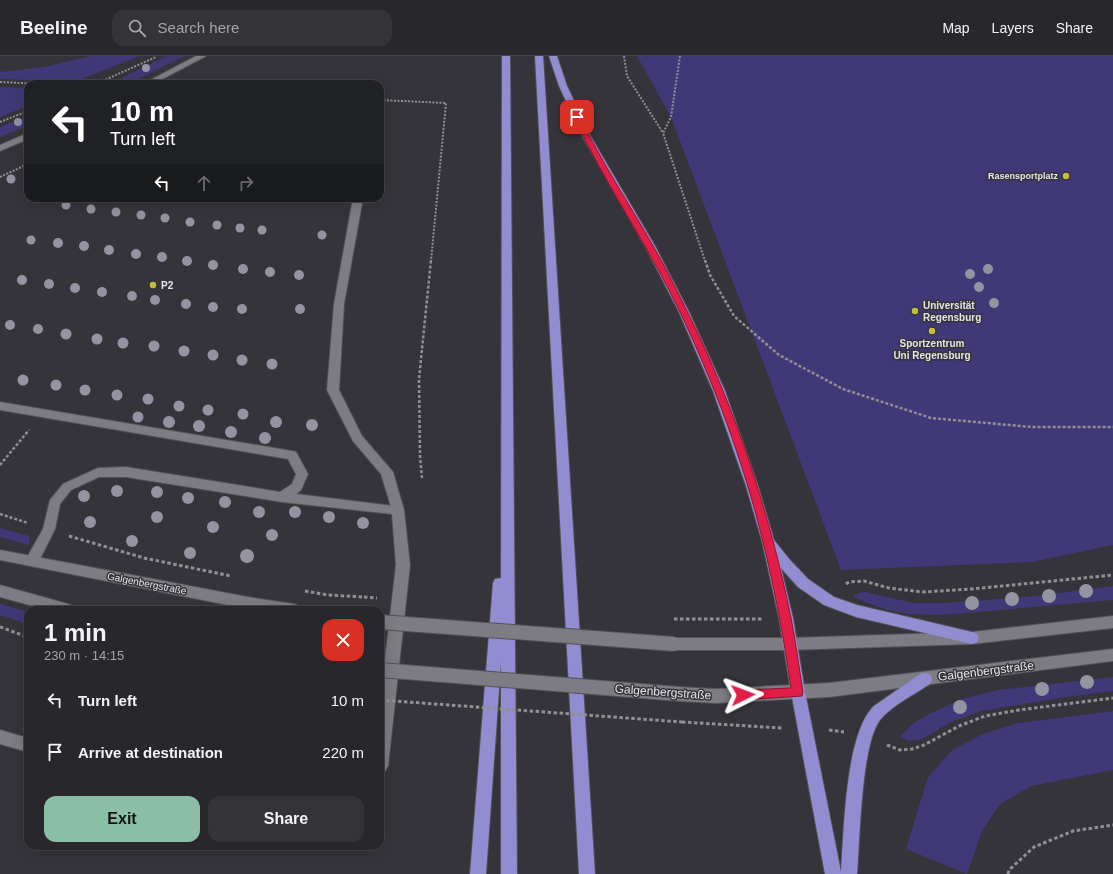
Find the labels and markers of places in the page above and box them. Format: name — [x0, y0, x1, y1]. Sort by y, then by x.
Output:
pin — [560, 100, 594, 134]
place label: Rasensportplatz — [988, 171, 1058, 181]
marker: Rasensportplatz — [1061, 171, 1071, 181]
marker: P2 — [148, 280, 158, 290]
place label: P2 — [161, 280, 174, 291]
place label: Universität Regensburg — [923, 300, 981, 323]
marker: Universität Regensburg — [910, 306, 920, 316]
marker: Sportzentrum Uni Regensburg — [927, 326, 937, 336]
place label: Sportzentrum Uni Regensburg — [893, 338, 971, 361]

